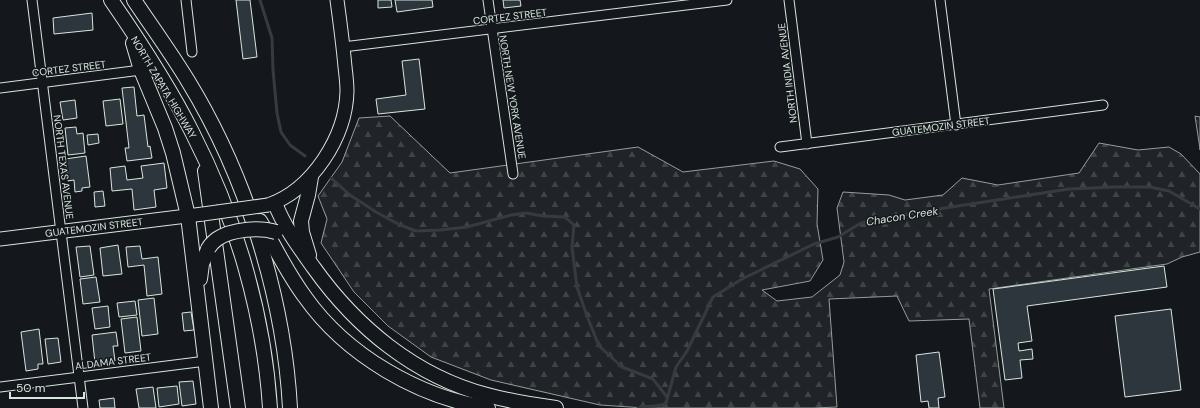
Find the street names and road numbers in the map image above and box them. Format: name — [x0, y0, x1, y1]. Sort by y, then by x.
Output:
street label: CORTEZ STREET — [472, 5, 548, 27]
street label: NORTH INDIA AVENUE — [775, 22, 800, 124]
street label: NORTH ZAPATA HIGHWAY — [128, 34, 199, 141]
street label: NORTH NEW YORK AVENUE — [496, 34, 529, 160]
street label: CORTEZ STREET — [31, 57, 107, 79]
street label: NORTH TEXAS AVENUE — [51, 114, 76, 220]
street label: GUATEMOZIN STREET — [891, 114, 991, 139]
street label: GUATEMOZIN STREET — [44, 215, 144, 240]
street label: ALDAMA STREET — [74, 350, 152, 373]

